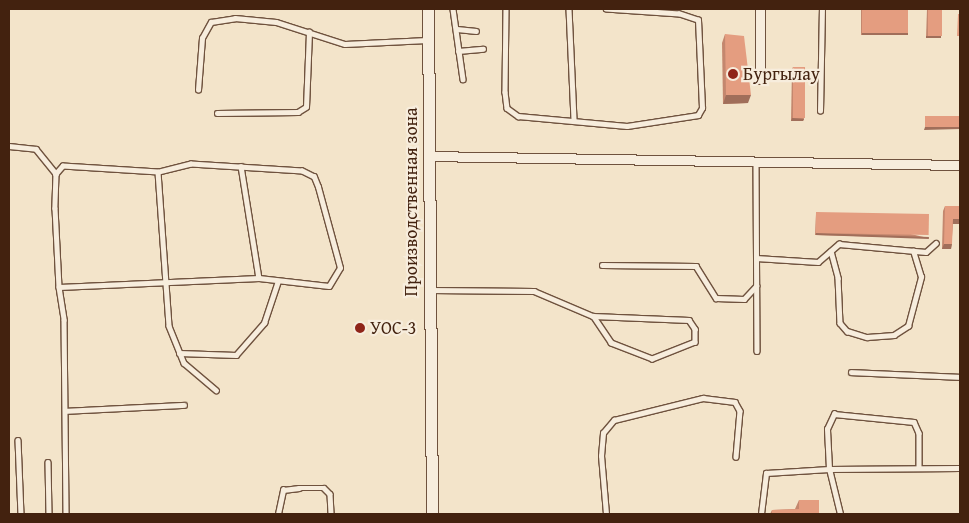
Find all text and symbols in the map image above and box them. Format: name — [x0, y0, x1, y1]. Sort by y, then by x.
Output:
place label: Бургылау — [743, 63, 820, 85]
marker: Бургылау — [727, 68, 739, 80]
street label: Производственная зона — [400, 107, 422, 297]
place label: УОС-3 — [370, 317, 417, 339]
marker: УОС-3 — [354, 322, 366, 334]

